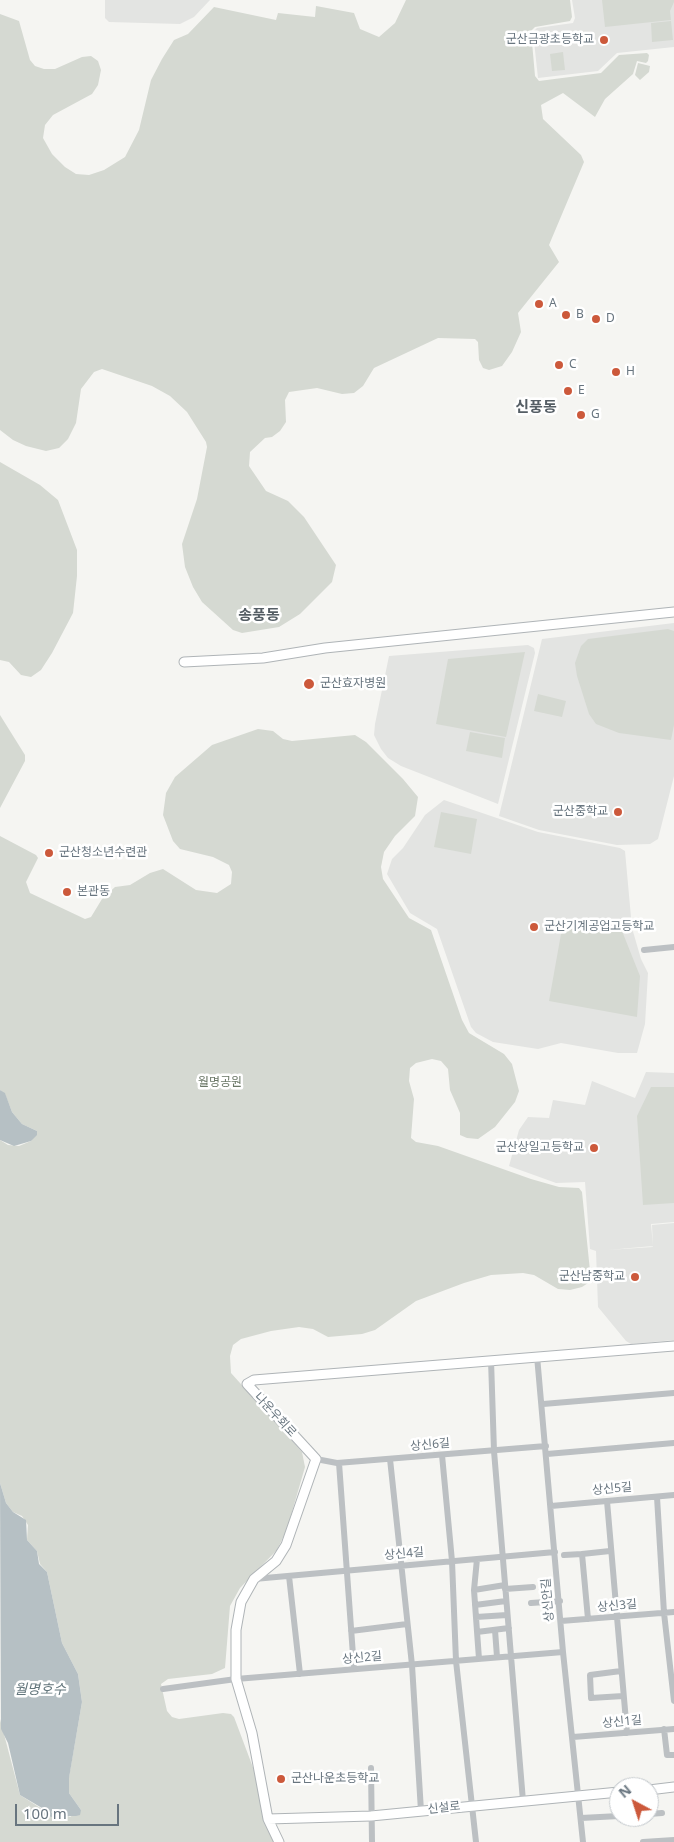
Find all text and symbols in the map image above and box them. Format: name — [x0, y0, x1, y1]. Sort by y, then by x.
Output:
place label: 군산금광초등학교 — [506, 33, 594, 47]
marker: 군산금광초등학교 — [598, 34, 610, 46]
place label: A — [549, 297, 557, 311]
marker: A — [533, 298, 545, 310]
place label: B — [576, 308, 584, 322]
marker: B — [560, 309, 572, 321]
place label: D — [606, 312, 615, 326]
marker: D — [590, 313, 602, 325]
place label: C — [569, 358, 577, 372]
marker: C — [553, 359, 565, 371]
place label: H — [626, 365, 635, 379]
marker: H — [610, 366, 622, 378]
place label: E — [578, 384, 585, 398]
marker: E — [562, 385, 574, 397]
district label: 신풍동 — [515, 399, 557, 417]
place label: G — [591, 408, 600, 422]
marker: G — [575, 409, 587, 421]
district label: 송풍동 — [238, 607, 280, 625]
marker: 군산효자병원 — [302, 677, 316, 691]
place label: 군산효자병원 — [320, 677, 386, 691]
place label: 군산중학교 — [553, 805, 608, 819]
marker: 군산중학교 — [612, 806, 624, 818]
place label: 군산청소년수련관 — [59, 846, 147, 860]
marker: 군산청소년수련관 — [43, 847, 55, 859]
place label: 본관동 — [77, 885, 110, 899]
marker: 본관동 — [61, 886, 73, 898]
place label: 군산기계공업고등학교 — [544, 920, 654, 934]
marker: 군산기계공업고등학교 — [528, 921, 540, 933]
park label: 월명공원 — [198, 1076, 242, 1090]
place label: 군산상일고등학교 — [496, 1141, 584, 1155]
marker: 군산상일고등학교 — [588, 1142, 600, 1154]
place label: 군산남중학교 — [559, 1270, 625, 1284]
marker: 군산남중학교 — [629, 1271, 641, 1283]
street label: 나운우회로 — [251, 1390, 299, 1440]
street label: 상신6길 — [409, 1436, 451, 1454]
street label: 상신5길 — [591, 1480, 633, 1498]
street label: 상신4길 — [383, 1545, 425, 1563]
street label: 상신안길 — [539, 1577, 557, 1623]
street label: 상신3길 — [596, 1597, 638, 1615]
street label: 상신2길 — [341, 1649, 383, 1667]
water label: 월명호수 — [14, 1682, 66, 1698]
street label: 상신1길 — [601, 1713, 643, 1731]
place label: 군산나운초등학교 — [291, 1772, 379, 1786]
marker: 군산나운초등학교 — [275, 1773, 287, 1785]
north arrow — [609, 1777, 659, 1827]
text: N — [614, 1780, 635, 1802]
scale bar — [18, 1794, 121, 1826]
street label: 신설로 — [427, 1799, 461, 1817]
text: 100 m — [23, 1803, 67, 1823]

